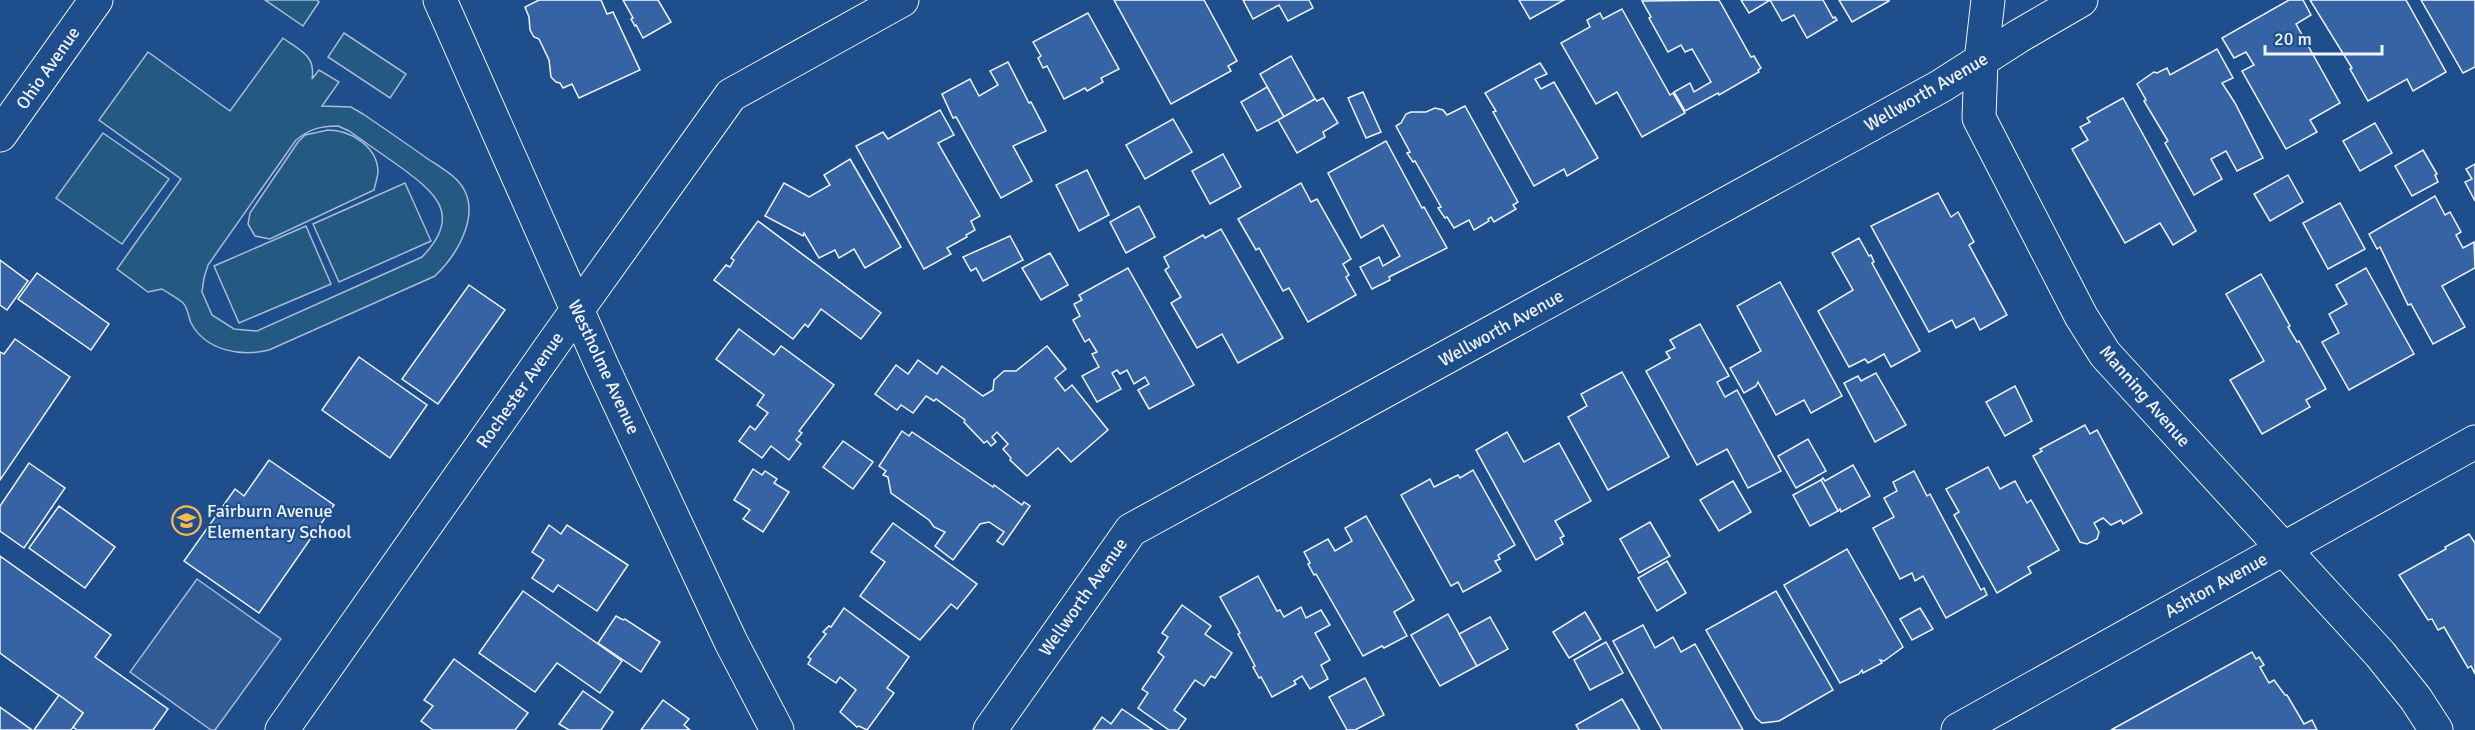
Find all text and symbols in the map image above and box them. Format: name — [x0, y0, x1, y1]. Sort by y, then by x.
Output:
scale bar — [2265, 18, 2382, 56]
street label: Ohio Avenue — [11, 22, 85, 114]
text: 20 m — [2274, 28, 2312, 50]
street label: Wellworth Avenue — [1860, 48, 1992, 136]
street label: Wellworth Avenue — [1435, 285, 1567, 371]
street label: Westholme Avenue — [563, 296, 645, 438]
street label: Rochester Avenue — [472, 328, 568, 452]
street label: Manning Avenue — [2095, 341, 2195, 451]
place label: Fairburn Avenue Elementary School — [207, 500, 352, 543]
school or university icon: Fairburn Avenue Elementary School — [170, 505, 202, 537]
street label: Wellworth Avenue — [1034, 534, 1132, 660]
street label: Ashton Avenue — [2161, 548, 2271, 622]

